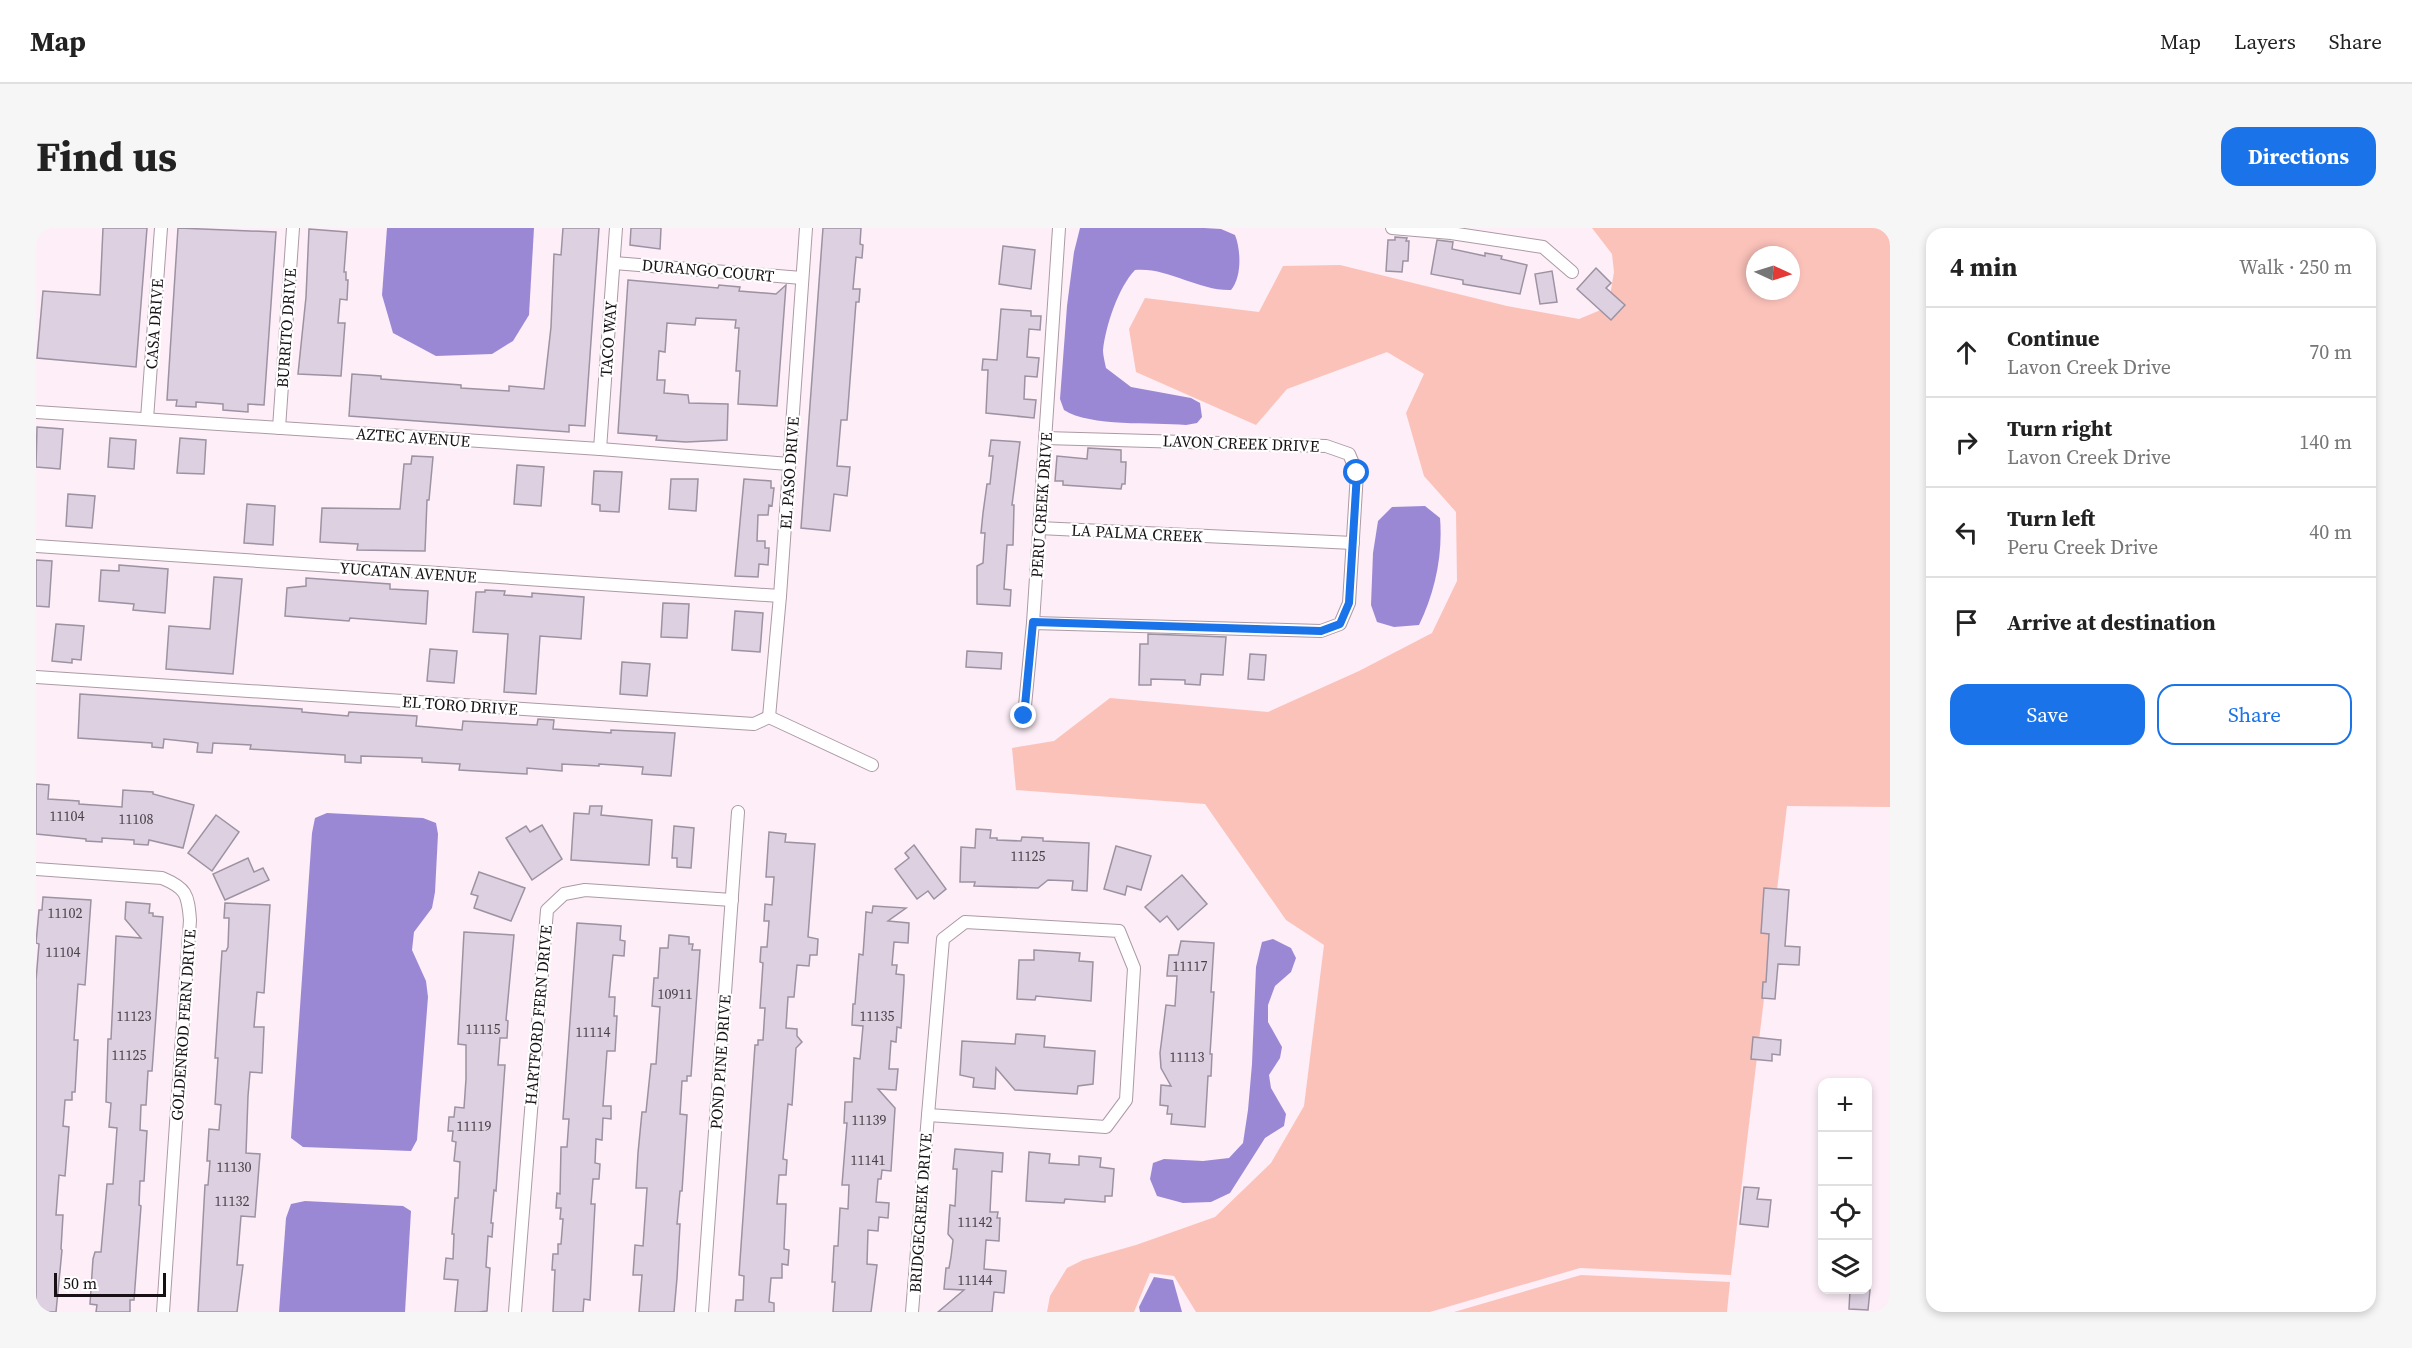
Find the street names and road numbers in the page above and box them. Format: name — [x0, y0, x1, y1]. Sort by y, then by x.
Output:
street label: DURANGO COURT — [641, 253, 775, 287]
street label: BURRITO DRIVE — [271, 267, 301, 389]
street label: CASA DRIVE — [140, 278, 168, 370]
street label: TACO WAY — [594, 300, 622, 378]
street label: EL PASO DRIVE — [774, 416, 804, 530]
street label: AZTEC AVENUE — [355, 422, 471, 452]
street label: LAVON CREEK DRIVE — [1162, 429, 1320, 457]
street label: PERU CREEK DRIVE — [1025, 431, 1057, 579]
street label: LA PALMA CREEK — [1071, 519, 1204, 547]
street label: YUCATAN AVENUE — [339, 556, 478, 588]
street label: EL TORO DRIVE — [401, 690, 519, 720]
street label: HARTFORD FERN DRIVE — [519, 924, 557, 1106]
street label: GOLDENROD FERN DRIVE — [165, 928, 201, 1121]
street label: POND PINE DRIVE — [704, 994, 736, 1130]
street label: BRIDGECREEK DRIVE — [903, 1132, 937, 1293]

